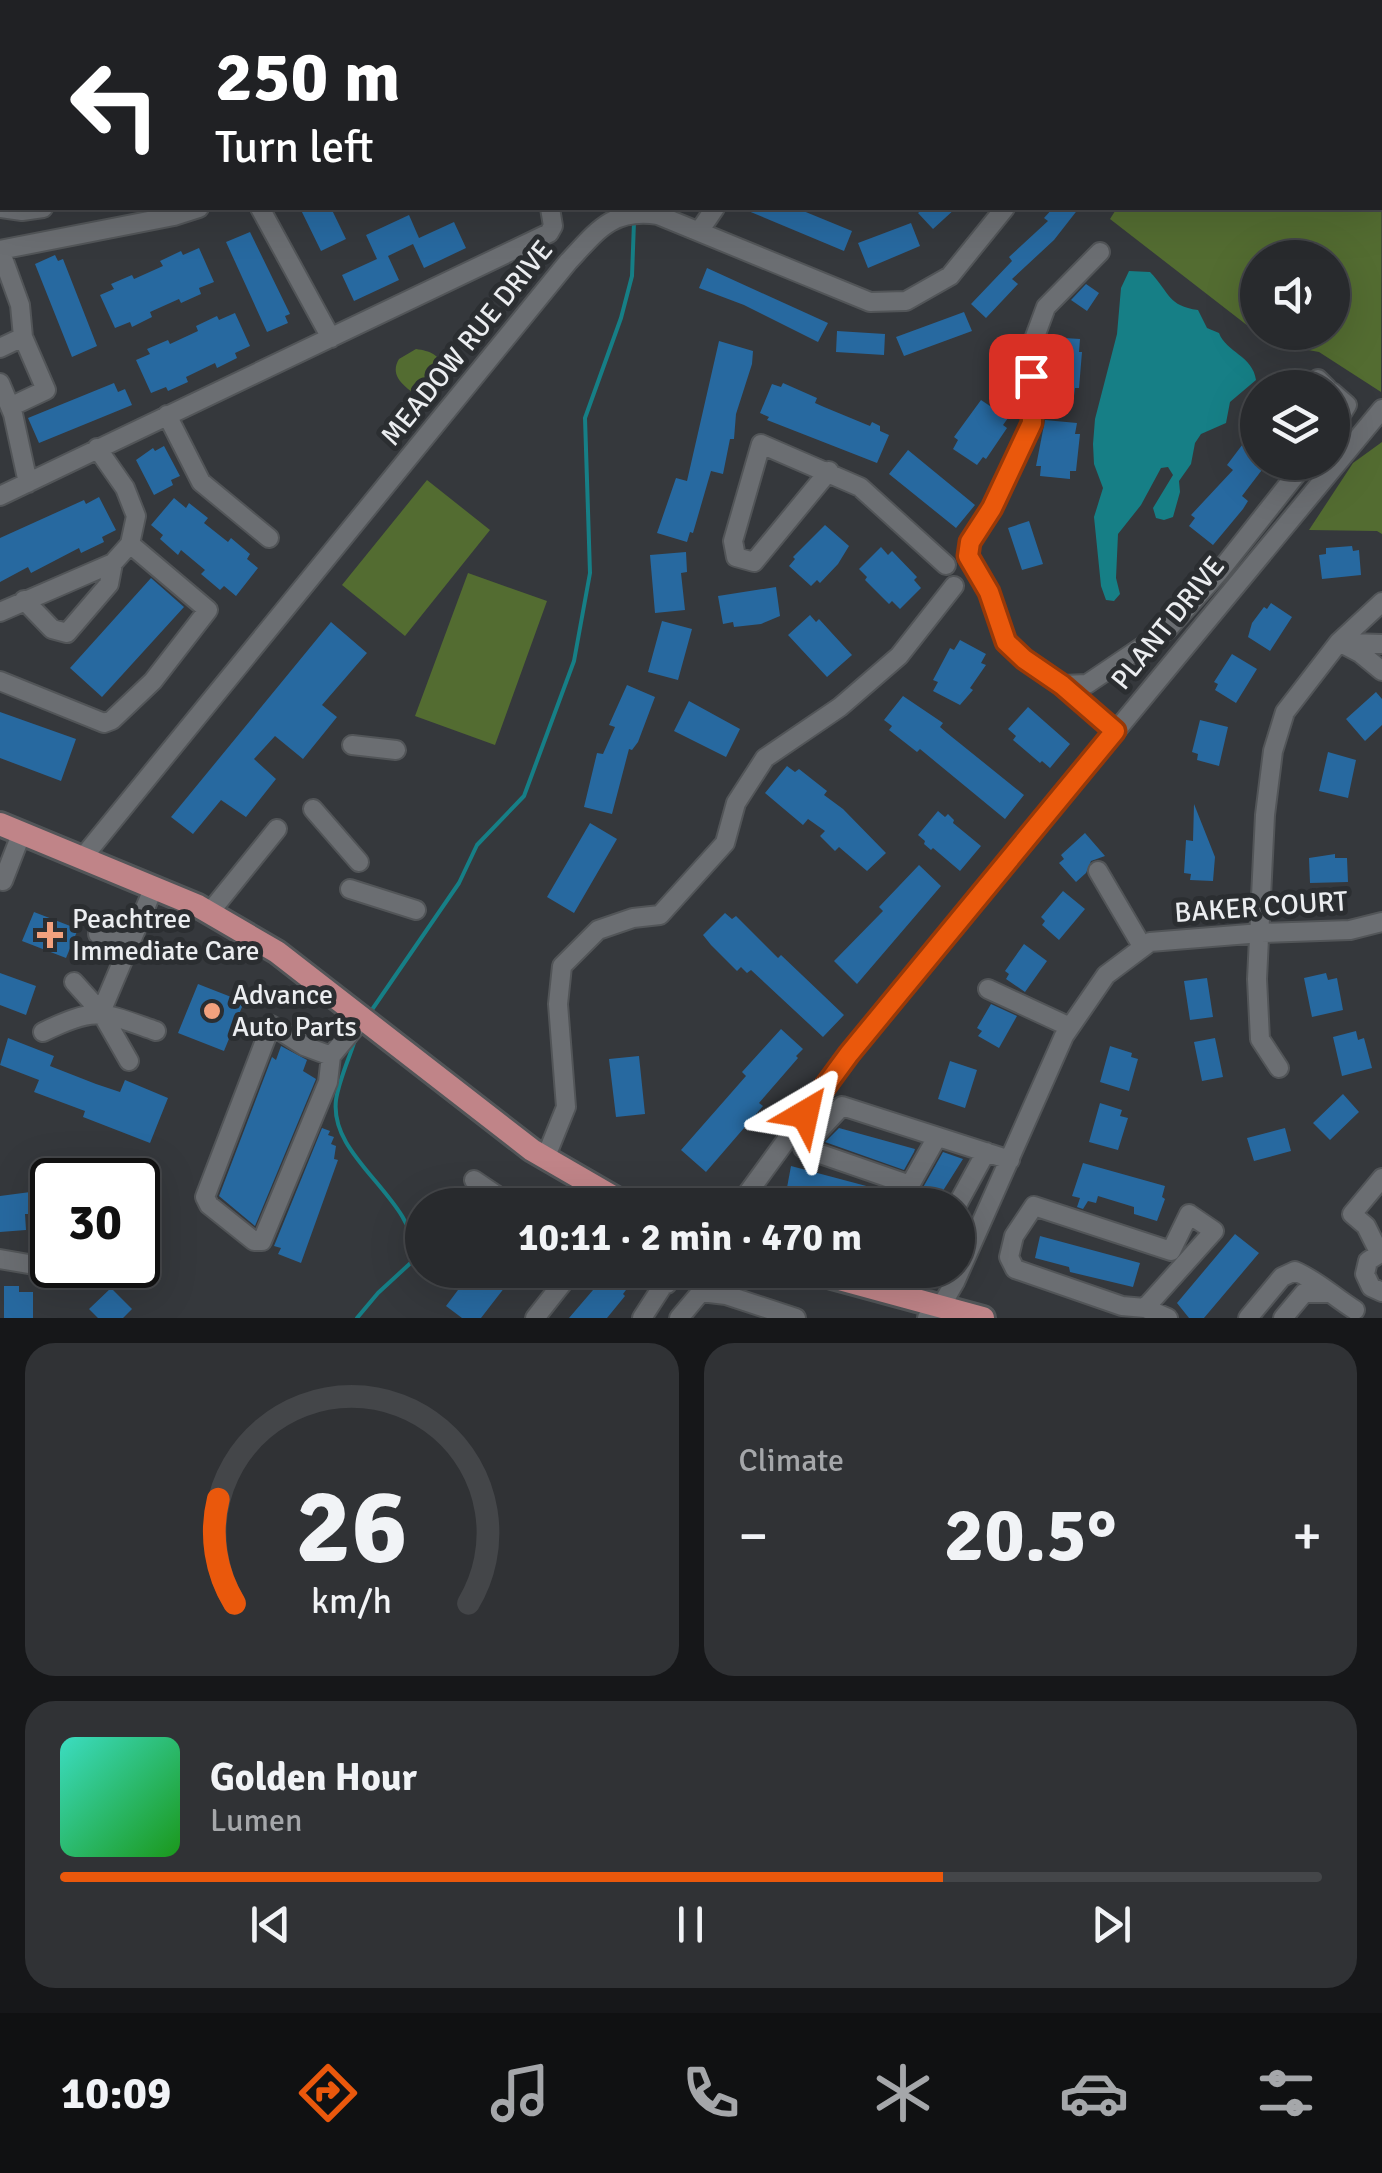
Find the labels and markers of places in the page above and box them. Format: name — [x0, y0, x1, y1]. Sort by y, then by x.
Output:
pin — [989, 334, 1074, 419]
place label: Peachtree Immediate Care — [72, 902, 260, 968]
marker: Peachtree Immediate Care — [37, 922, 63, 948]
place label: Advance Auto Parts — [232, 978, 357, 1044]
marker: Advance Auto Parts — [201, 1000, 223, 1022]

